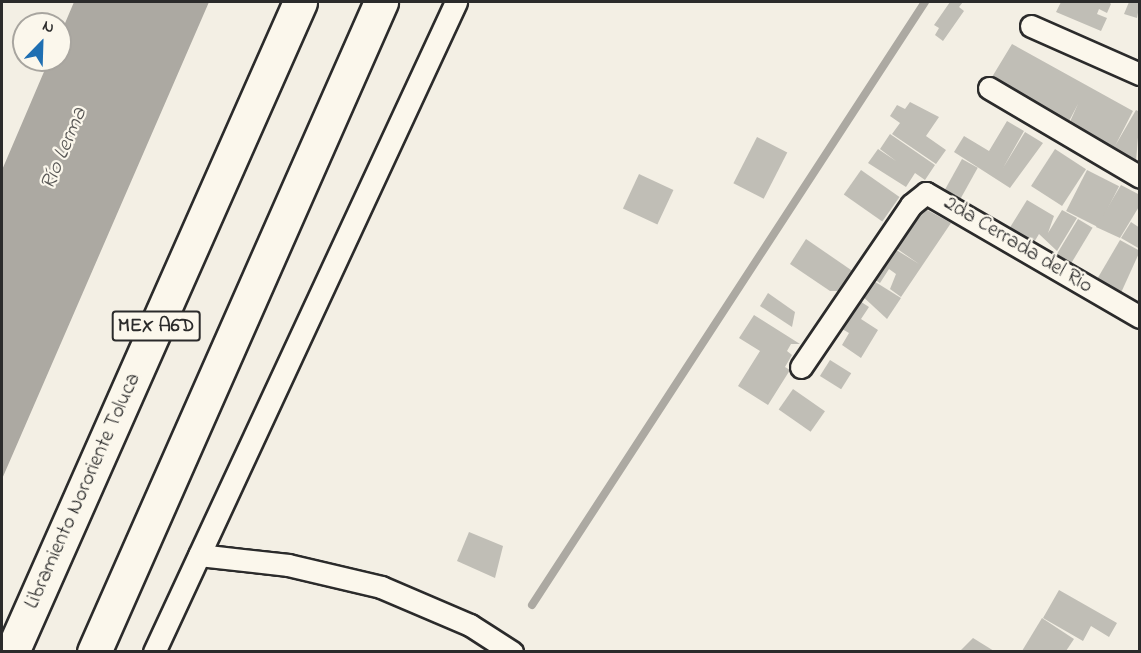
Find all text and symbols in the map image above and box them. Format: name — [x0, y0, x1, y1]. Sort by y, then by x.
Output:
north arrow — [12, 12, 72, 72]
text: N — [39, 14, 58, 40]
water label: Río Lerma — [36, 104, 94, 194]
street label: 2da Cerrada del Rio — [939, 191, 1097, 299]
road number: MEX A6D — [111, 309, 201, 343]
street label: Libramiento Nororiente Toluca — [20, 369, 146, 613]

